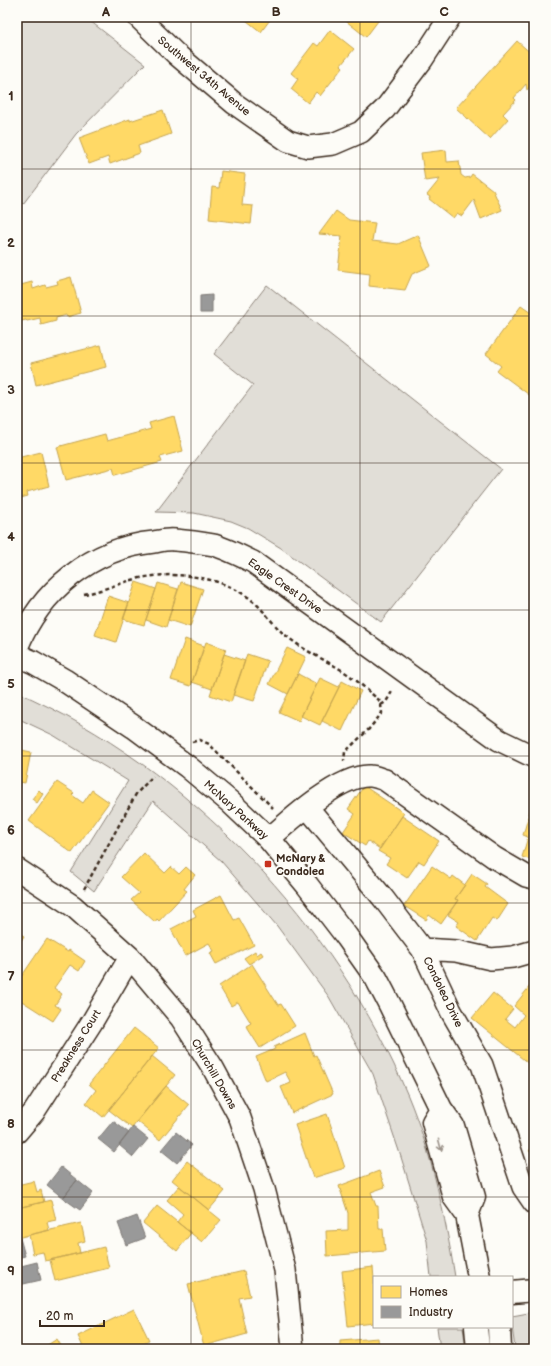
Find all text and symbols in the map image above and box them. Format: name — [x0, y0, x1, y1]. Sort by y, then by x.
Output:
text: A — [101, 4, 110, 20]
text: B — [271, 4, 281, 20]
text: C — [439, 4, 449, 20]
street label: Southwest 34th Avenue — [155, 34, 253, 119]
text: 1 — [8, 88, 14, 104]
text: 2 — [7, 235, 15, 251]
text: 3 — [7, 382, 15, 398]
text: 4 — [7, 529, 15, 545]
street label: Eagle Crest Drive — [245, 556, 325, 617]
text: 5 — [7, 676, 15, 692]
street label: McNary Parkway — [201, 778, 271, 842]
text: 6 — [7, 822, 15, 838]
place label: McNary & Condolea — [276, 852, 326, 878]
marker: McNary & Condolea — [263, 859, 273, 869]
street label: Condolea Drive — [420, 955, 466, 1030]
text: 7 — [7, 969, 15, 985]
street label: Preakness Court — [49, 1007, 104, 1085]
street label: Churchill Downs — [189, 1036, 240, 1112]
text: 8 — [7, 1116, 15, 1132]
one-way arrow — [437, 1139, 444, 1152]
text: 9 — [7, 1263, 15, 1279]
legend — [373, 1276, 513, 1328]
text: Homes — [409, 1285, 448, 1300]
scale bar — [40, 1302, 104, 1328]
text: Industry — [409, 1305, 454, 1320]
text: 20 m — [46, 1309, 73, 1324]

